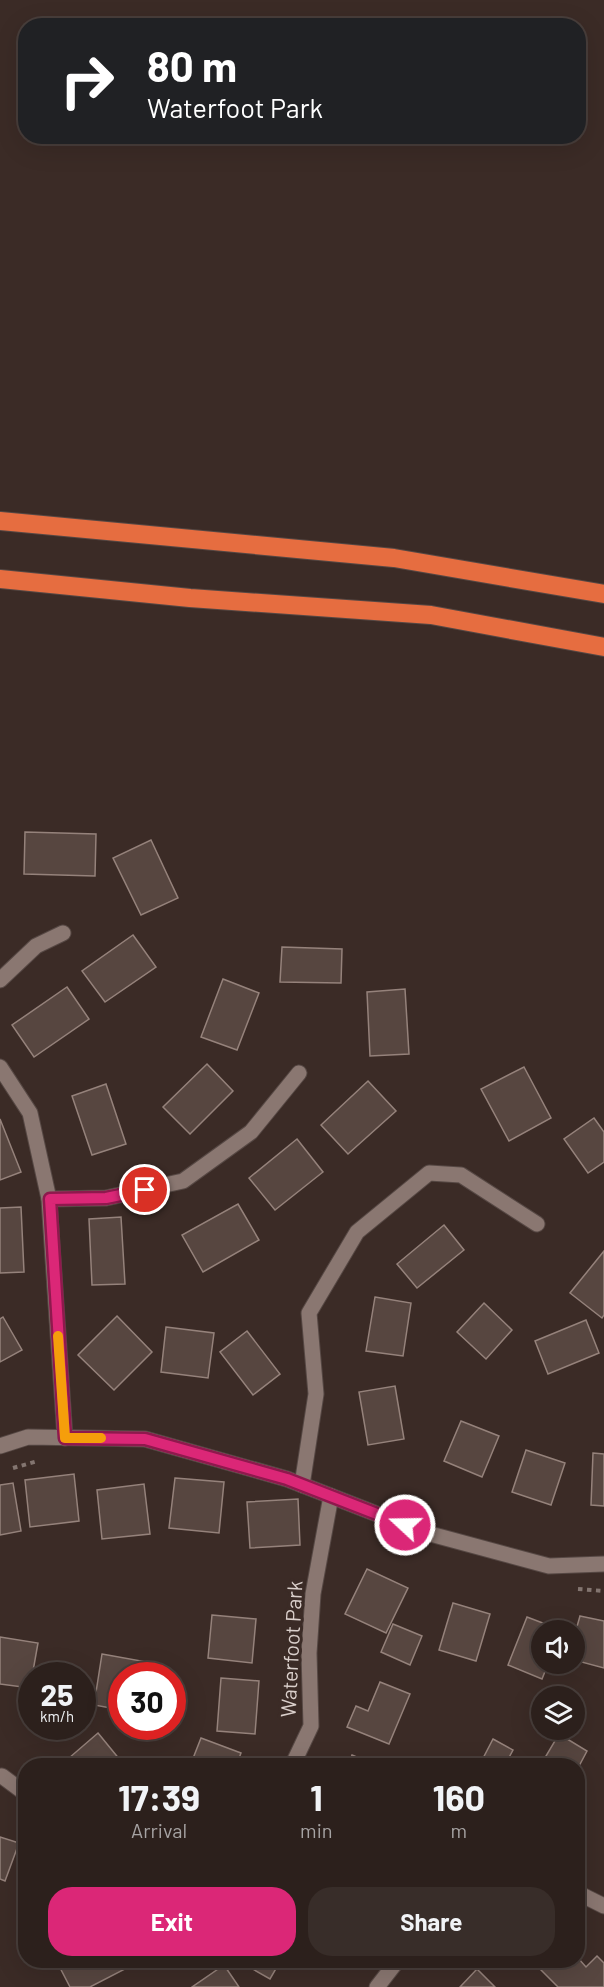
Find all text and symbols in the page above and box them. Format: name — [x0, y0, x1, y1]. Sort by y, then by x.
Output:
text: 80 m — [147, 40, 237, 90]
icon: right — [48, 42, 126, 120]
text: Waterfoot Park — [147, 91, 323, 123]
pin — [119, 1164, 170, 1215]
icon: arrive — [128, 1173, 161, 1206]
position arrow — [373, 1493, 437, 1557]
street label: Waterfoot Park — [274, 1580, 307, 1718]
map controls — [531, 1620, 585, 1740]
button: sound — [531, 1620, 585, 1674]
speed limit sign: 30 — [108, 1662, 186, 1740]
text: 25 — [41, 1676, 73, 1712]
button: layers — [531, 1686, 585, 1740]
text: km/h — [40, 1707, 74, 1725]
text: 17:39 — [118, 1775, 200, 1818]
text: 1 — [310, 1775, 323, 1818]
text: 160 — [432, 1775, 485, 1818]
text: Arrival — [131, 1818, 187, 1842]
text: min — [300, 1818, 333, 1842]
text: m — [450, 1818, 467, 1842]
button: Exit — [48, 1887, 296, 1956]
button: Share — [308, 1887, 555, 1956]

